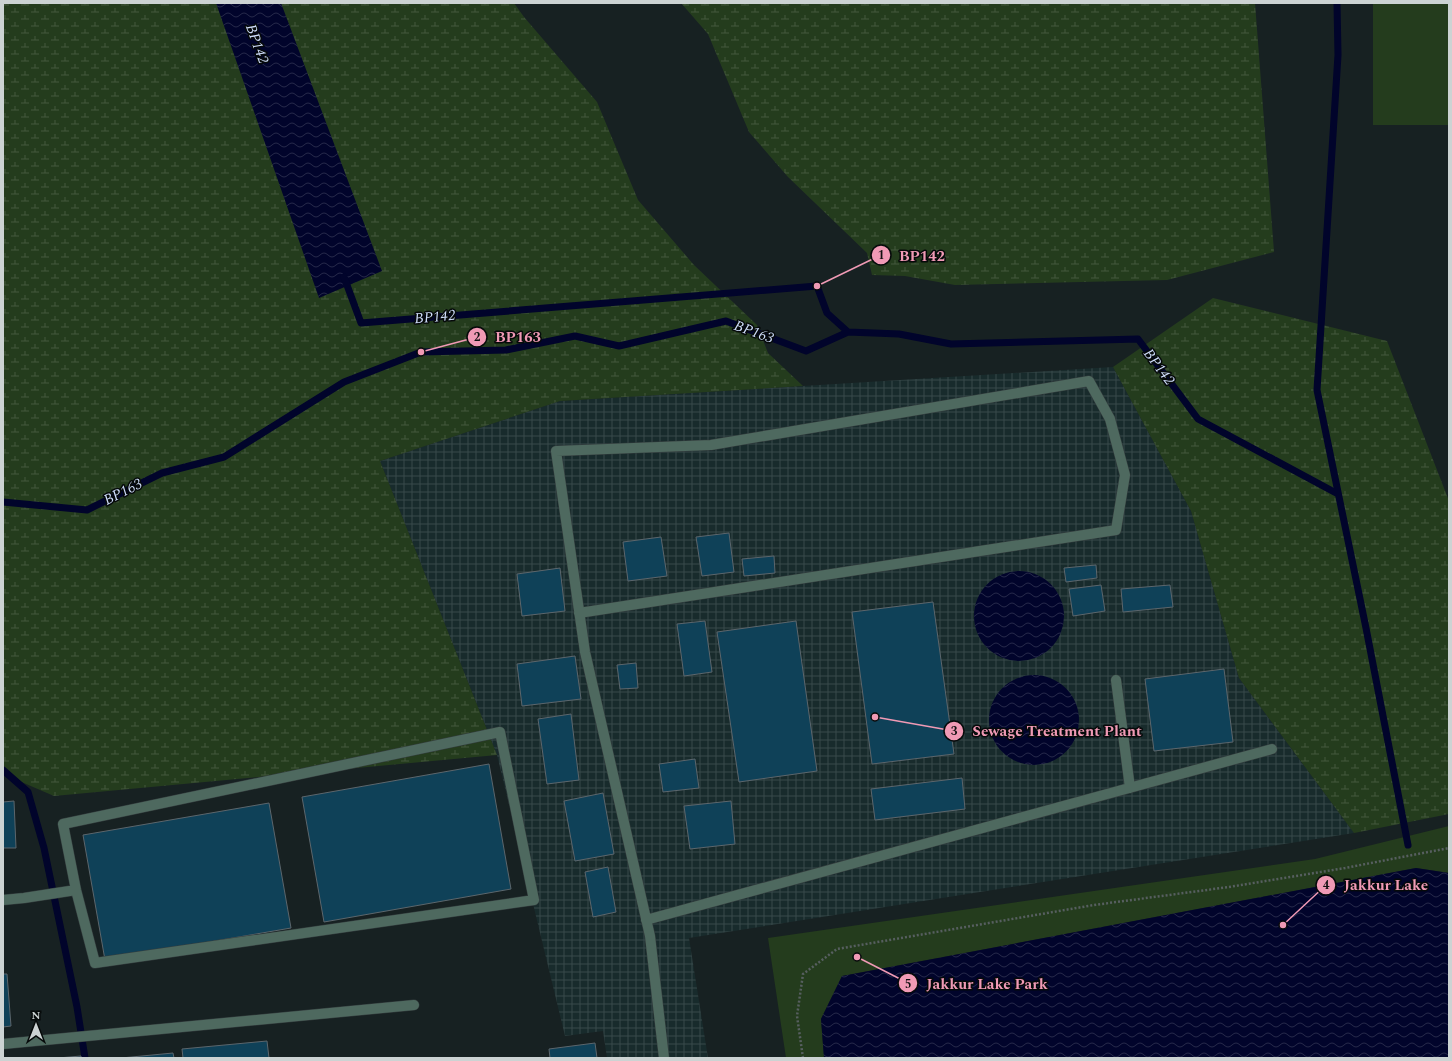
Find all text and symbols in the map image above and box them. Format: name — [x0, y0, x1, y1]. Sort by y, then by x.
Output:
water label: BP142 — [239, 21, 275, 67]
callout: BP142 — [871, 242, 953, 269]
text: BP142 — [899, 245, 945, 268]
text: 1 — [878, 246, 884, 265]
water label: BP142 — [413, 304, 457, 330]
water label: BP163 — [731, 314, 777, 350]
callout: BP163 — [467, 324, 549, 351]
text: BP163 — [495, 326, 541, 349]
text: 2 — [474, 328, 481, 347]
water label: BP142 — [1137, 344, 1181, 390]
water label: BP163 — [99, 472, 147, 512]
callout: Sewage Treatment Plant — [944, 717, 1149, 744]
text: Sewage Treatment Plant — [972, 720, 1142, 743]
text: 3 — [951, 722, 958, 741]
callout: Jakkur Lake — [1316, 871, 1437, 898]
text: Jakkur Lake — [1344, 874, 1428, 897]
text: 4 — [1323, 876, 1330, 895]
callout: Jakkur Lake Park — [898, 970, 1055, 997]
text: Jakkur Lake Park — [926, 973, 1048, 996]
text: 5 — [905, 975, 911, 994]
north arrow — [16, 1005, 56, 1045]
text: N — [32, 1007, 41, 1024]

